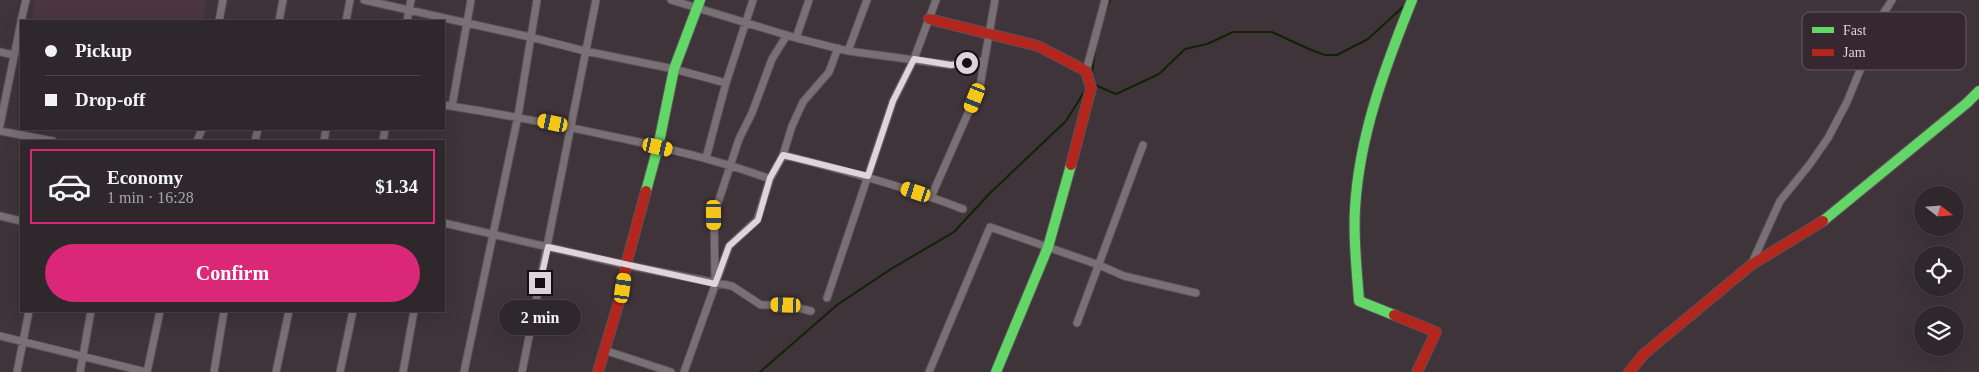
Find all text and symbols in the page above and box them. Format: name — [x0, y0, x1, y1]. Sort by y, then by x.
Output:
legend — [1802, 12, 1966, 70]
text: Fast — [1843, 23, 1866, 38]
text: Pickup — [75, 40, 132, 61]
text: Jam — [1843, 45, 1866, 60]
route start — [956, 52, 978, 74]
car — [962, 81, 987, 115]
text: Drop-off — [75, 89, 145, 110]
car — [536, 113, 569, 133]
car — [641, 136, 674, 158]
icon: car — [47, 164, 92, 209]
text: Economy — [107, 167, 183, 188]
text: $1.34 — [375, 176, 418, 197]
car — [899, 180, 932, 204]
north arrow — [1914, 186, 1964, 236]
map controls — [1914, 186, 1964, 356]
text: 1 min · 16:28 — [107, 189, 194, 206]
car — [706, 200, 721, 230]
button: Confirm — [45, 244, 420, 302]
button: locate — [1914, 246, 1964, 296]
route end — [529, 272, 551, 294]
car — [613, 272, 632, 304]
car — [770, 297, 801, 313]
callout: 2 min — [499, 300, 581, 336]
button: layers — [1914, 306, 1964, 356]
text: 2 min — [521, 309, 559, 326]

